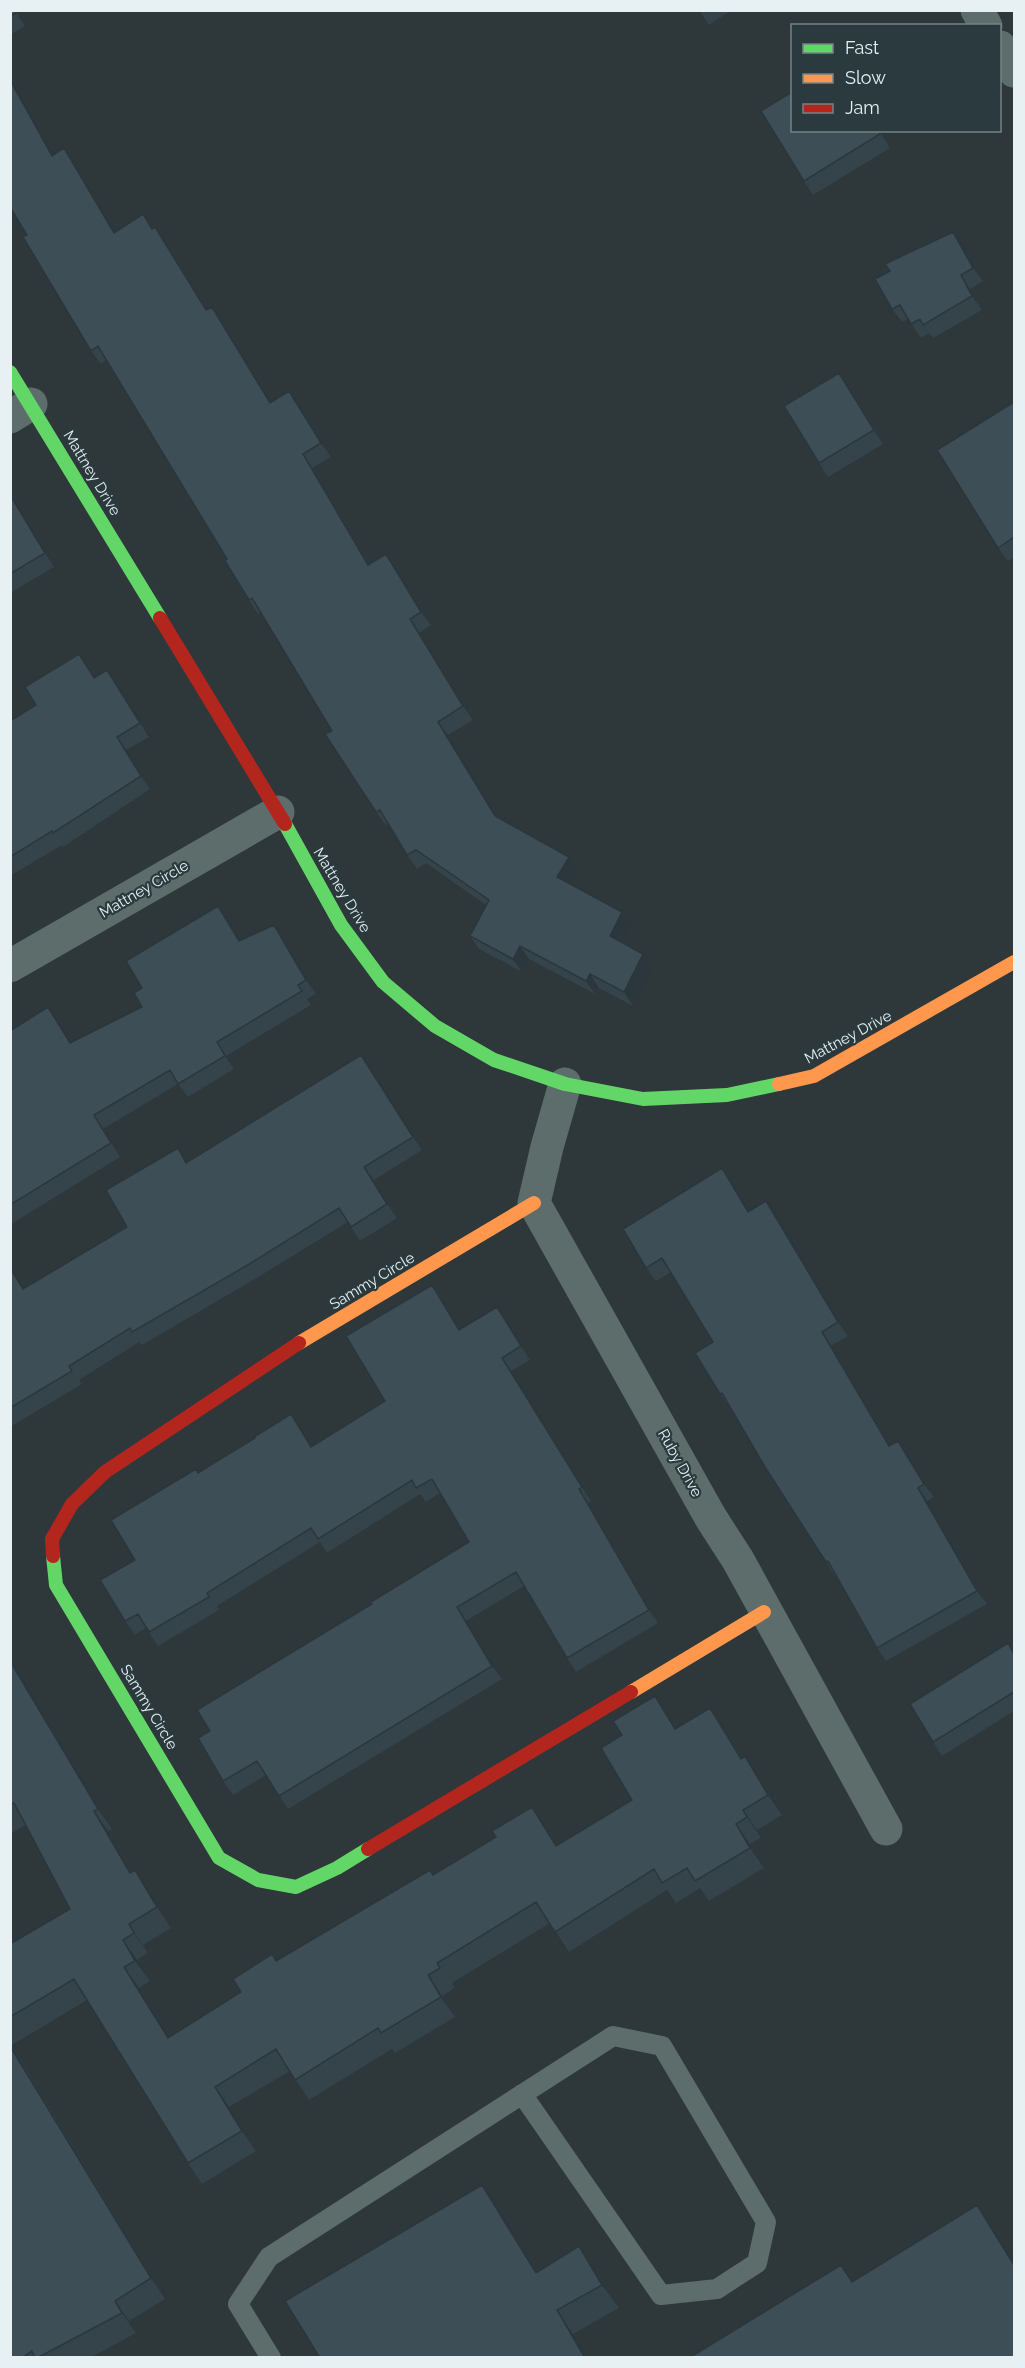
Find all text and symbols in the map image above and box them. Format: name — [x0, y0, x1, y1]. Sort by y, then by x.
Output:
legend — [791, 24, 1001, 132]
text: Fast — [845, 37, 879, 58]
text: Slow — [845, 67, 886, 88]
text: Jam — [845, 97, 880, 118]
street label: Mattney Drive — [60, 427, 125, 519]
street label: Mattney Drive — [310, 844, 375, 936]
street label: Mattney Circle — [96, 856, 192, 922]
street label: Mattney Drive — [801, 1006, 895, 1067]
street label: Sammy Circle — [326, 1248, 418, 1313]
street label: Ruby Drive — [654, 1426, 706, 1500]
street label: Sammy Circle — [117, 1661, 182, 1753]

